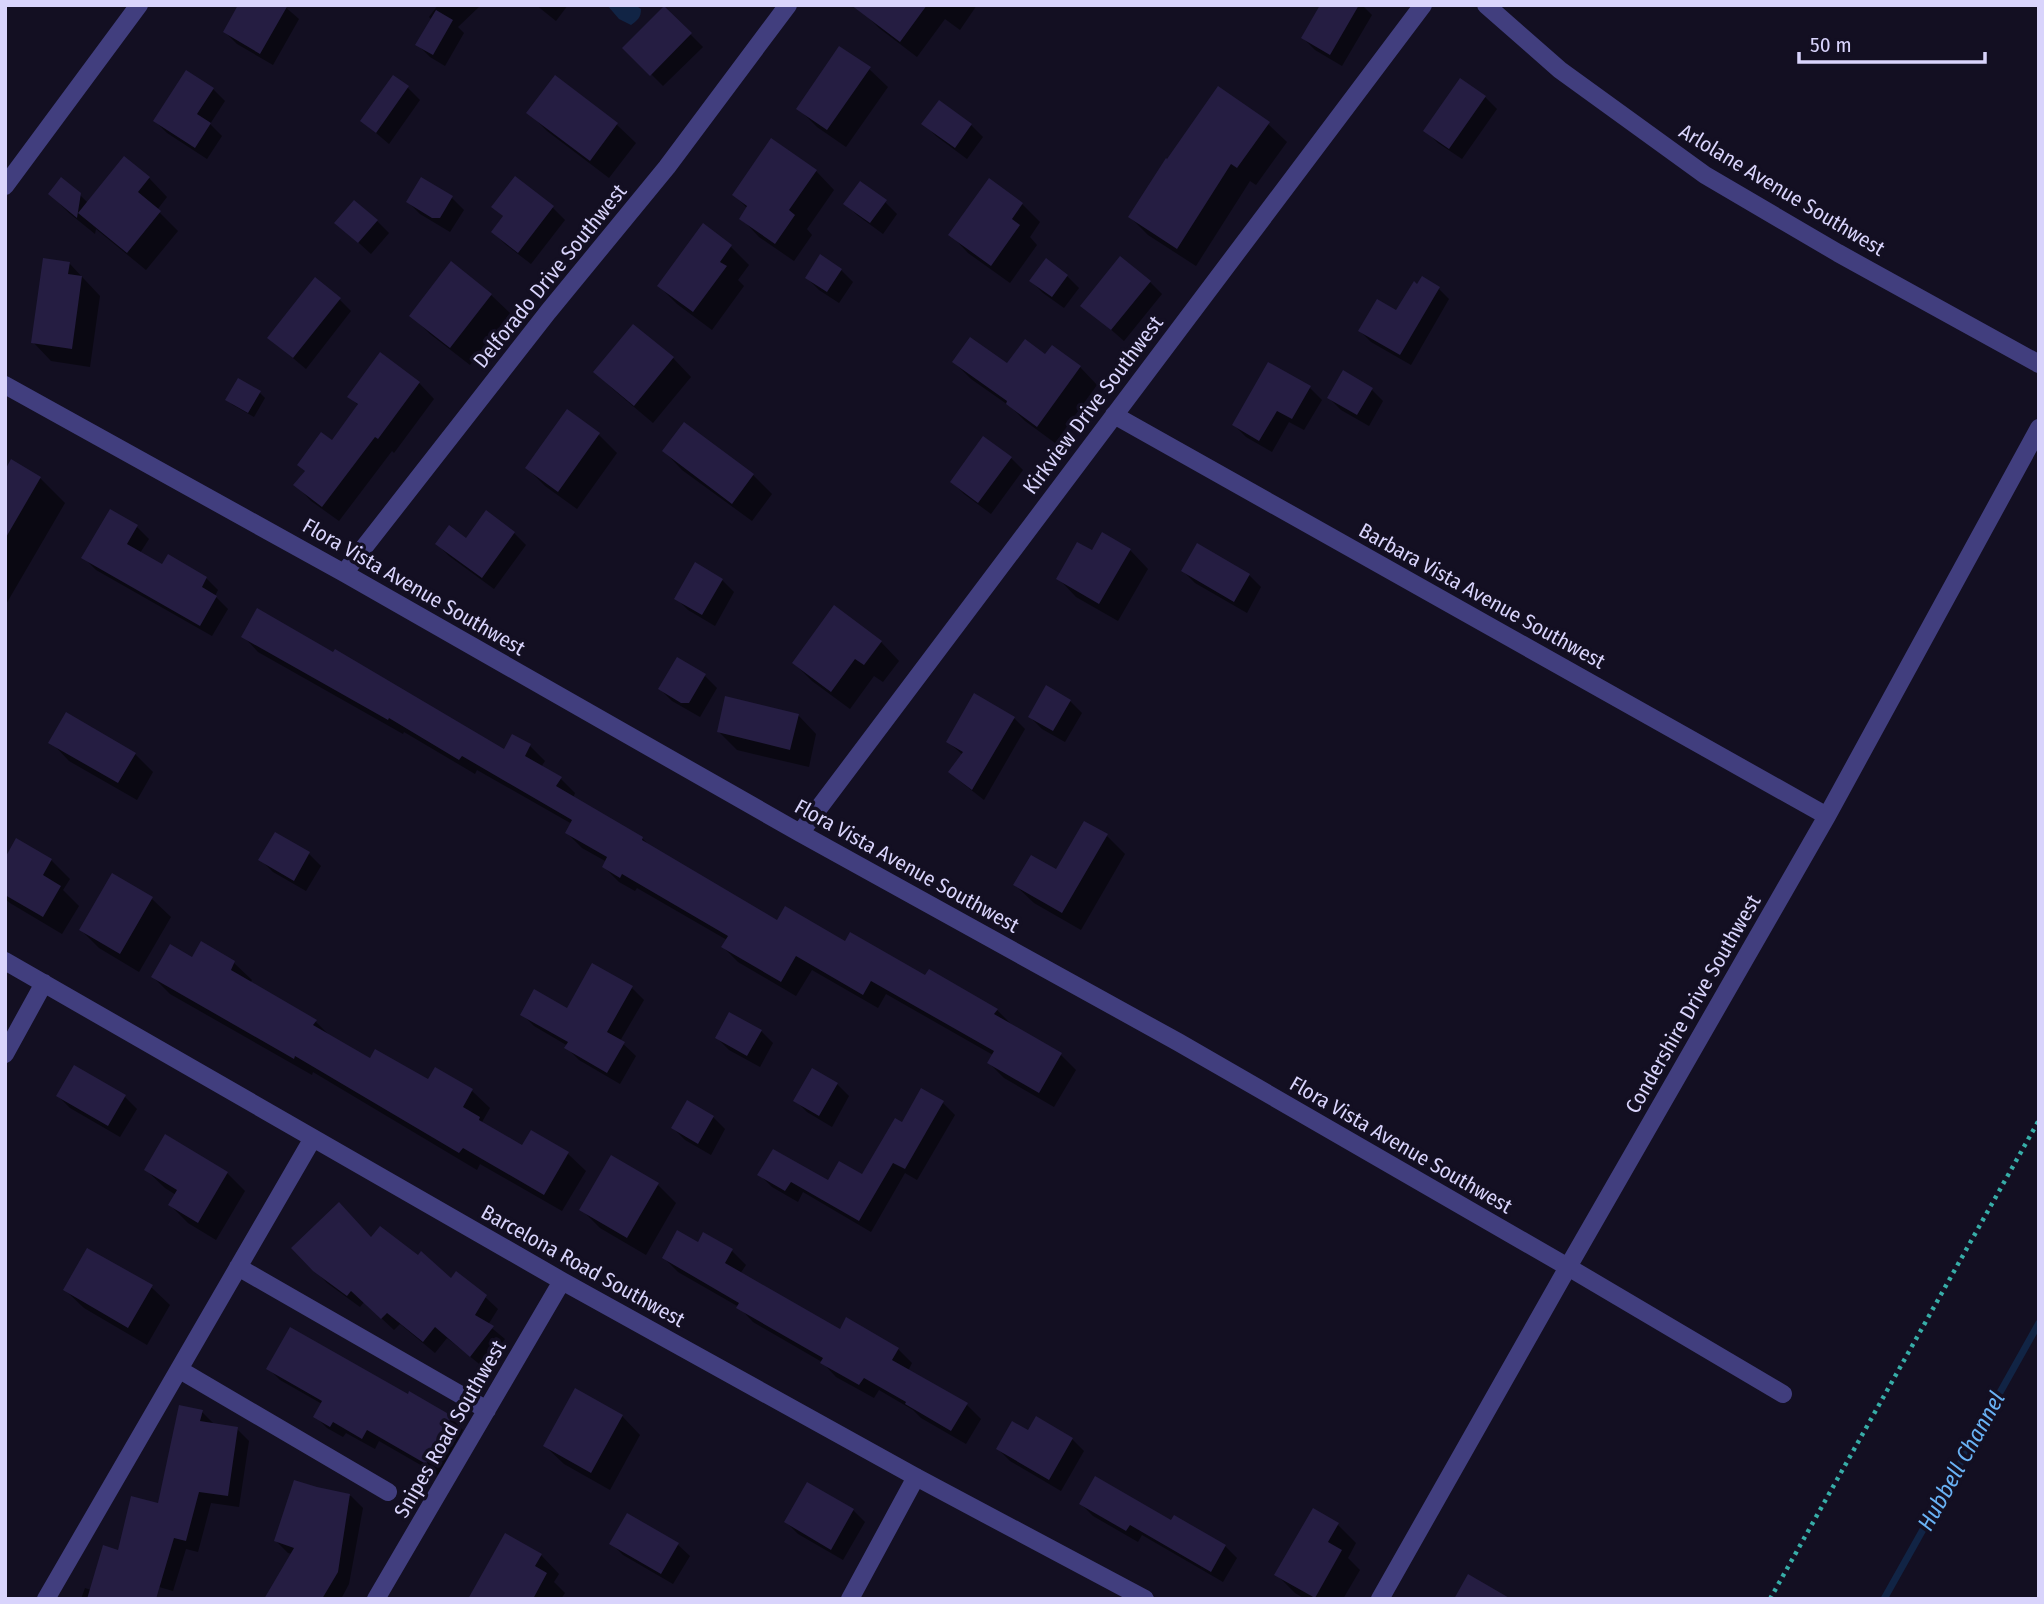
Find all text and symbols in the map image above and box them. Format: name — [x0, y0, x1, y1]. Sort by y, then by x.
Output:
scale bar — [1799, 21, 1984, 65]
text: 50 m — [1810, 32, 1852, 58]
street label: Arlolane Avenue Southwest — [1674, 118, 1890, 262]
street label: Delforado Drive Southwest — [468, 179, 632, 373]
street label: Kirkview Drive Southwest — [1017, 310, 1169, 499]
street label: Flora Vista Avenue Southwest — [298, 513, 530, 661]
street label: Barbara Vista Avenue Southwest — [1354, 517, 1610, 675]
street label: Flora Vista Avenue Southwest — [790, 793, 1024, 939]
street label: Condershire Drive Southwest — [1620, 890, 1766, 1118]
street label: Flora Vista Avenue Southwest — [1285, 1071, 1517, 1219]
street label: Barcelona Road Southwest — [477, 1199, 690, 1333]
street label: Snipes Road Southwest — [388, 1335, 512, 1523]
water label: Hubbell Channel — [1911, 1387, 2011, 1535]

